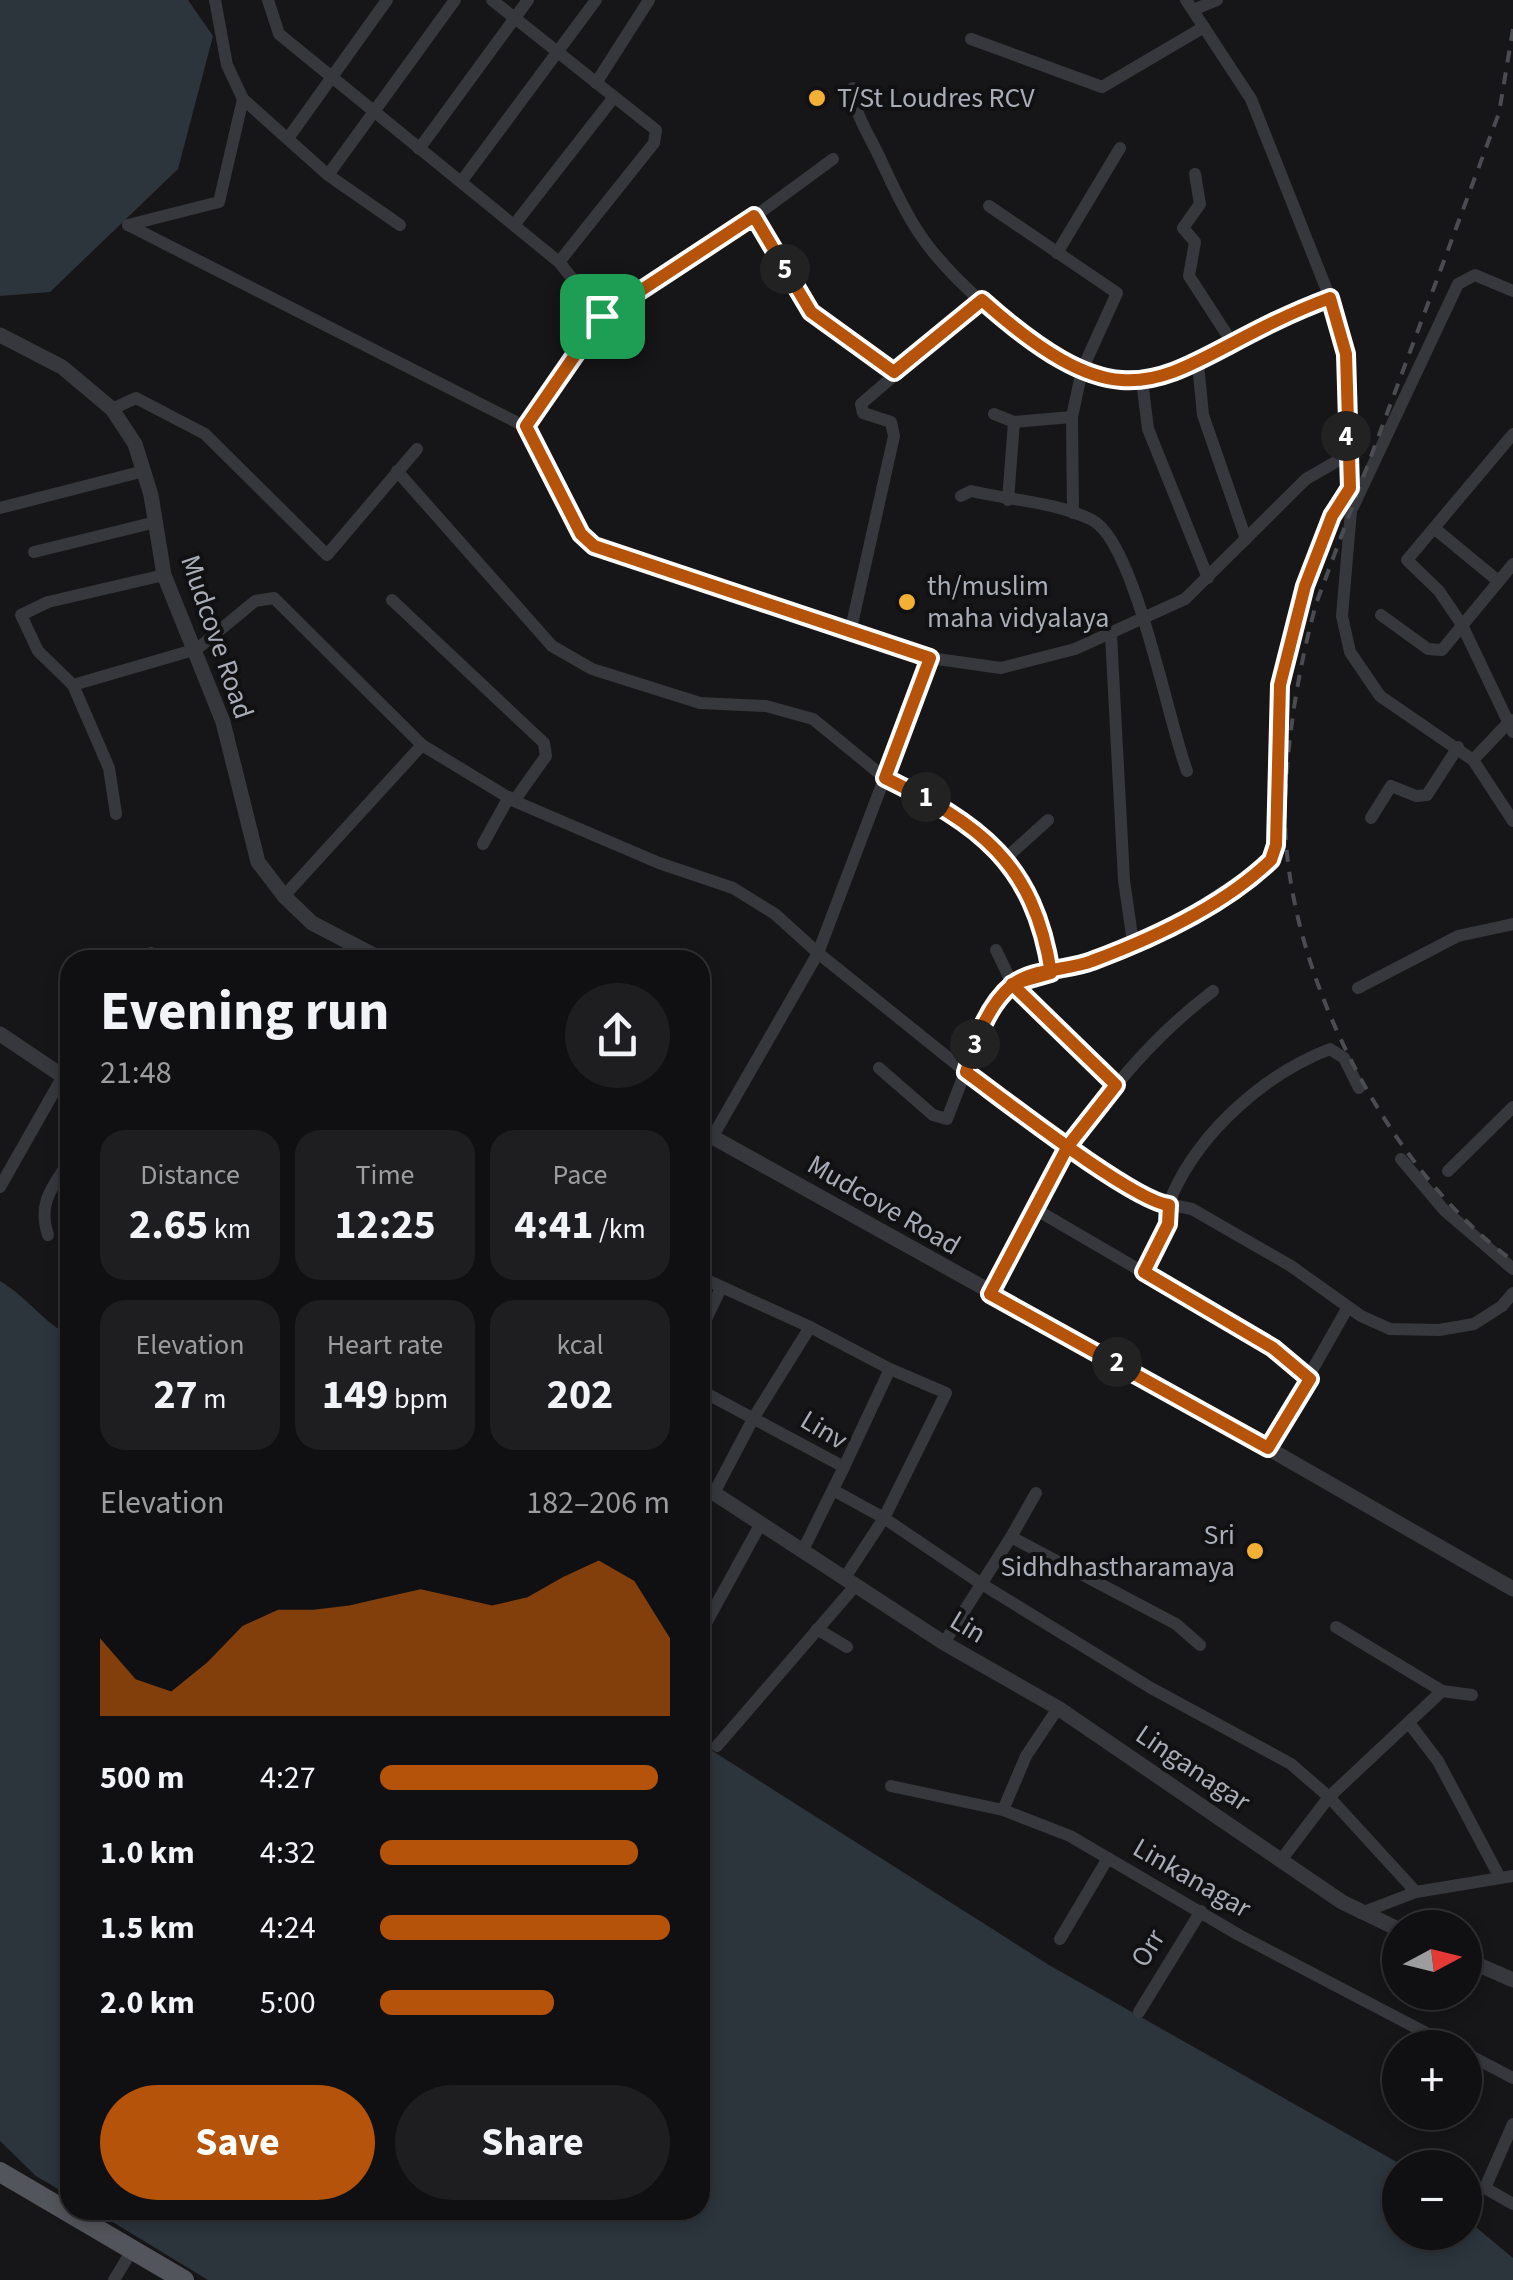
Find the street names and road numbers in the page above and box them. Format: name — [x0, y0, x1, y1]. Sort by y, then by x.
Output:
street label: Mudcove Road — [170, 550, 264, 724]
street label: Mudcove Road — [800, 1145, 968, 1265]
street label: Linv — [793, 1400, 855, 1460]
street label: Lin — [942, 1601, 994, 1653]
street label: Linganagar — [1128, 1715, 1259, 1821]
street label: Linkanagar — [1126, 1828, 1259, 1928]
street label: Orr — [1121, 1921, 1175, 1975]

